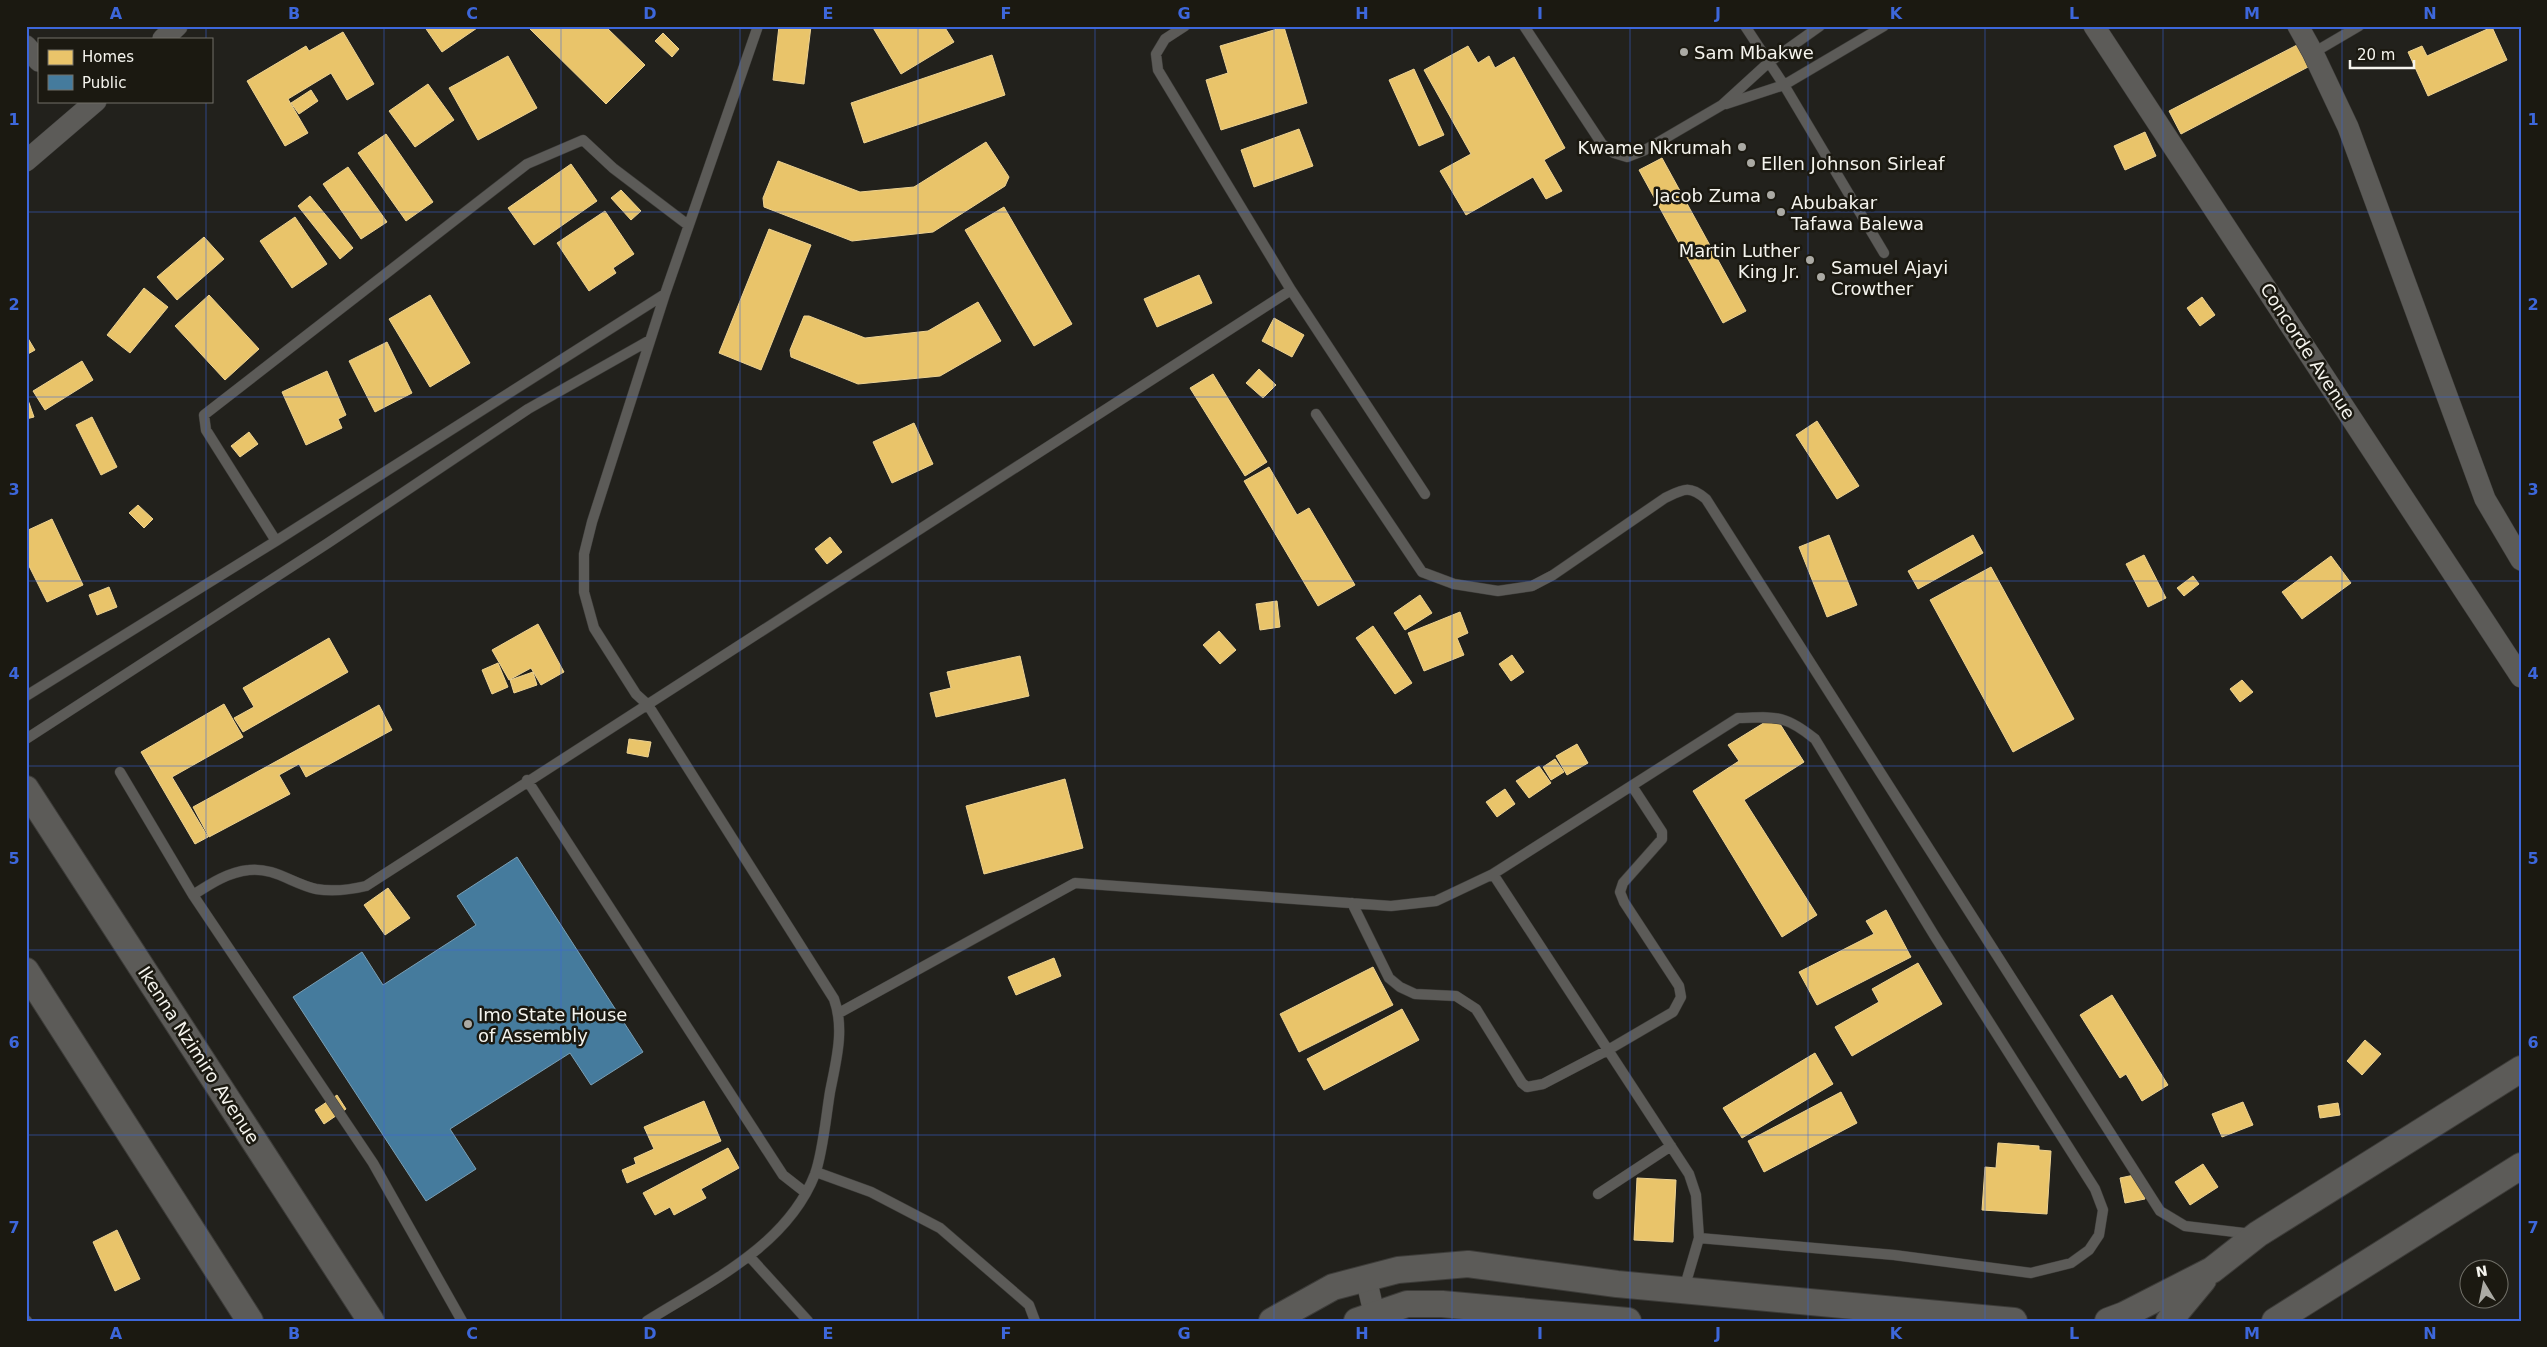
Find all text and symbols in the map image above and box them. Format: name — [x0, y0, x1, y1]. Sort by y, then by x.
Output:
text: A — [110, 4, 123, 23]
text: B — [288, 4, 300, 23]
text: C — [466, 4, 478, 23]
text: D — [643, 4, 657, 23]
text: E — [823, 4, 833, 23]
text: F — [1001, 4, 1011, 23]
text: G — [1177, 4, 1191, 23]
text: H — [1355, 4, 1369, 23]
text: I — [1537, 4, 1543, 23]
text: J — [1714, 4, 1721, 23]
text: K — [1890, 4, 1903, 23]
text: L — [2069, 4, 2079, 23]
text: M — [2244, 4, 2260, 23]
text: N — [2423, 4, 2437, 23]
legend — [38, 38, 212, 102]
scale bar — [2350, 38, 2413, 70]
place label: Sam Mbakwe — [1694, 42, 1814, 63]
marker: Sam Mbakwe — [1678, 46, 1690, 58]
text: 20 m — [2357, 46, 2395, 64]
text: Homes — [82, 48, 134, 66]
text: Public — [82, 74, 126, 92]
text: 1 — [8, 110, 20, 129]
text: 1 — [2527, 110, 2539, 129]
place label: Kwame Nkrumah — [1577, 137, 1732, 158]
marker: Kwame Nkrumah — [1736, 141, 1748, 153]
place label: Ellen Johnson Sirleaf — [1761, 153, 1945, 174]
marker: Ellen Johnson Sirleaf — [1745, 157, 1757, 169]
place label: Jacob Zuma — [1653, 185, 1761, 206]
marker: Jacob Zuma — [1765, 189, 1777, 201]
place label: Abubakar Tafawa Balewa — [1790, 192, 1924, 234]
marker: Abubakar Tafawa Balewa — [1775, 206, 1787, 218]
place label: Martin Luther King Jr. — [1679, 240, 1801, 282]
marker: Martin Luther King Jr. — [1804, 254, 1816, 266]
place label: Samuel Ajayi Crowther — [1831, 257, 1948, 299]
marker: Samuel Ajayi Crowther — [1815, 271, 1827, 283]
street label: Concorde Avenue — [2256, 279, 2360, 423]
text: 2 — [8, 295, 20, 314]
text: 2 — [2527, 295, 2539, 314]
text: 3 — [8, 480, 20, 499]
text: 3 — [2527, 480, 2539, 499]
text: 4 — [8, 664, 20, 683]
text: 4 — [2527, 664, 2539, 683]
text: 5 — [8, 849, 20, 868]
text: 5 — [2527, 849, 2539, 868]
street label: Ikenna Nzimiro Avenue — [134, 963, 264, 1147]
place label: Imo State House of Assembly — [478, 1004, 627, 1046]
marker: Imo State House of Assembly — [462, 1018, 474, 1030]
text: 6 — [8, 1033, 20, 1052]
text: 6 — [2527, 1033, 2539, 1052]
text: 7 — [8, 1218, 20, 1237]
text: 7 — [2527, 1218, 2539, 1237]
north arrow — [2460, 1260, 2510, 1310]
text: N — [2475, 1262, 2489, 1280]
text: A — [110, 1324, 123, 1343]
text: B — [288, 1324, 300, 1343]
text: C — [466, 1324, 478, 1343]
text: D — [643, 1324, 657, 1343]
text: E — [823, 1324, 833, 1343]
text: F — [1001, 1324, 1011, 1343]
text: G — [1177, 1324, 1191, 1343]
text: H — [1355, 1324, 1369, 1343]
text: I — [1537, 1324, 1543, 1343]
text: J — [1714, 1324, 1721, 1343]
text: K — [1890, 1324, 1903, 1343]
text: L — [2069, 1324, 2079, 1343]
text: M — [2244, 1324, 2260, 1343]
text: N — [2423, 1324, 2437, 1343]

